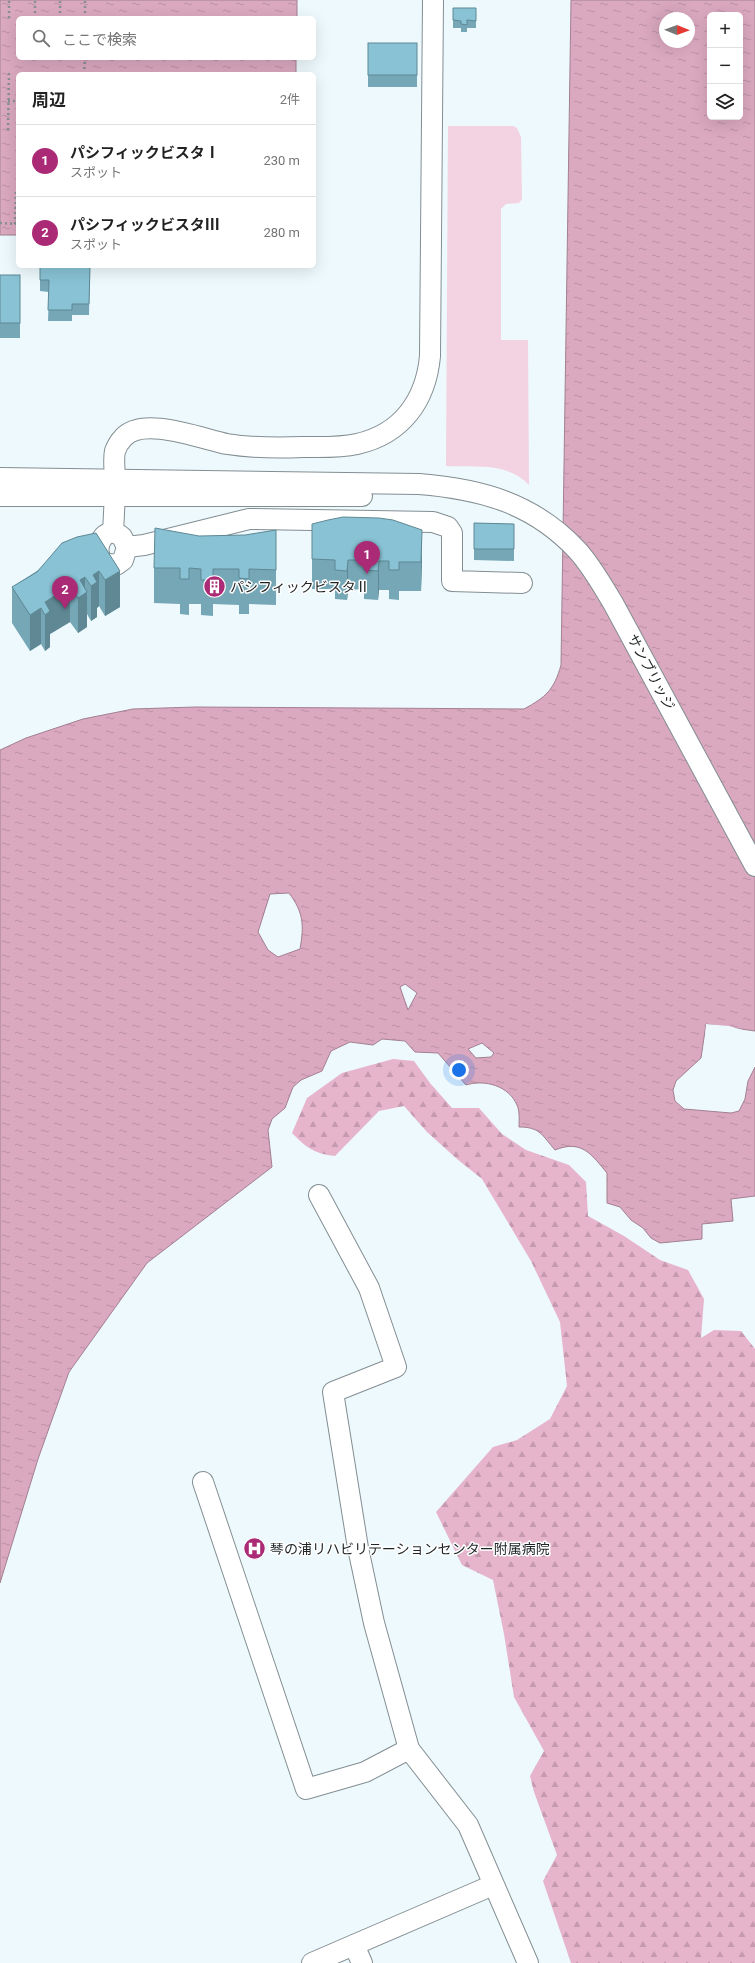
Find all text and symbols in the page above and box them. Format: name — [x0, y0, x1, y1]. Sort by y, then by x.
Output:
north arrow — [659, 12, 695, 48]
map controls — [707, 12, 743, 120]
button: + — [707, 12, 743, 48]
search box — [16, 16, 316, 60]
icon: search — [30, 27, 52, 49]
text: ここで検索 — [62, 31, 137, 49]
button: − — [707, 48, 743, 84]
button: layers — [707, 84, 743, 120]
text: 周辺 — [32, 90, 66, 110]
text: 2件 — [280, 92, 300, 107]
text: パシフィックビスタⅠ — [70, 144, 220, 162]
text: 1 — [41, 153, 49, 168]
text: 230 m — [263, 153, 300, 168]
text: スポット — [70, 165, 122, 180]
text: パシフィックビスタⅢ — [70, 216, 220, 234]
text: 2 — [41, 225, 49, 240]
text: 280 m — [263, 225, 300, 240]
text: スポット — [70, 237, 122, 252]
pin: 1 — [354, 541, 380, 574]
building icon: パシフィックビスタⅡ — [202, 574, 228, 600]
pin: 2 — [52, 576, 78, 609]
place label: パシフィックビスタⅡ — [230, 579, 370, 595]
street label: サンブリッジ — [624, 631, 678, 713]
your location — [449, 1060, 469, 1080]
hospital icon: 琴の浦リハビリテーションセンター附属病院 — [242, 1536, 268, 1562]
place label: 琴の浦リハビリテーションセンター附属病院 — [270, 1541, 550, 1557]

